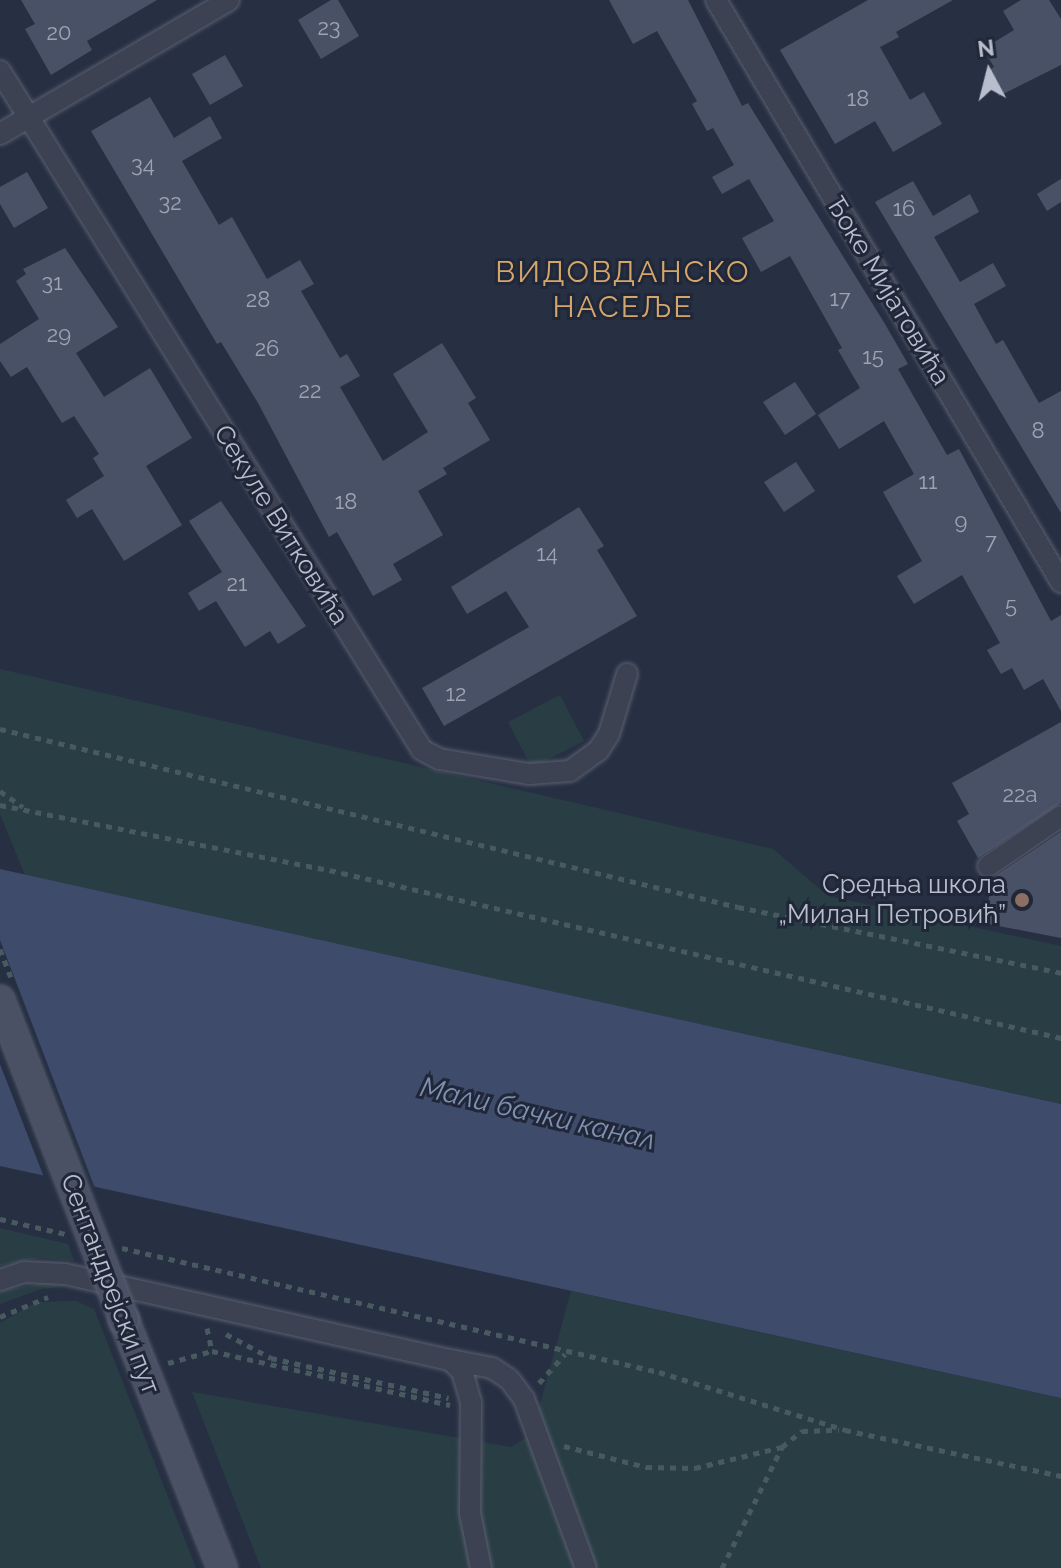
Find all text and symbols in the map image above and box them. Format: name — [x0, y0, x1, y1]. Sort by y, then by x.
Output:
house number: 23 — [317, 15, 341, 41]
house number: 20 — [47, 20, 71, 46]
north arrow — [949, 32, 1029, 112]
text: N — [976, 34, 996, 62]
house number: 18 — [847, 86, 869, 112]
house number: 34 — [131, 152, 155, 178]
house number: 32 — [158, 190, 182, 216]
street label: Ђоке Мијатовића — [820, 191, 956, 391]
house number: 16 — [893, 196, 915, 222]
district label: ВИДОВДАНСКО НАСЕЉЕ — [495, 254, 751, 324]
house number: 31 — [41, 270, 63, 296]
house number: 17 — [829, 286, 851, 312]
house number: 28 — [246, 287, 270, 313]
house number: 29 — [47, 322, 71, 348]
house number: 26 — [255, 336, 279, 362]
house number: 15 — [862, 344, 884, 370]
house number: 22 — [299, 378, 321, 404]
house number: 8 — [1031, 418, 1045, 444]
street label: Секуле Витковића — [207, 419, 355, 631]
house number: 11 — [919, 469, 937, 495]
house number: 18 — [335, 489, 357, 515]
house number: 9 — [955, 509, 967, 535]
house number: 7 — [985, 529, 997, 555]
house number: 14 — [536, 541, 558, 567]
house number: 21 — [227, 571, 247, 597]
house number: 5 — [1005, 593, 1017, 619]
house number: 12 — [446, 681, 466, 707]
house number: 22a — [1003, 782, 1037, 808]
place label: Средња школа „Милан Петровић” — [778, 869, 1006, 930]
marker: Средња школа „Милан Петровић” — [1013, 891, 1031, 909]
water label: Мали бачки канал — [417, 1071, 659, 1157]
street label: Сентандрејски пут — [54, 1170, 166, 1398]

